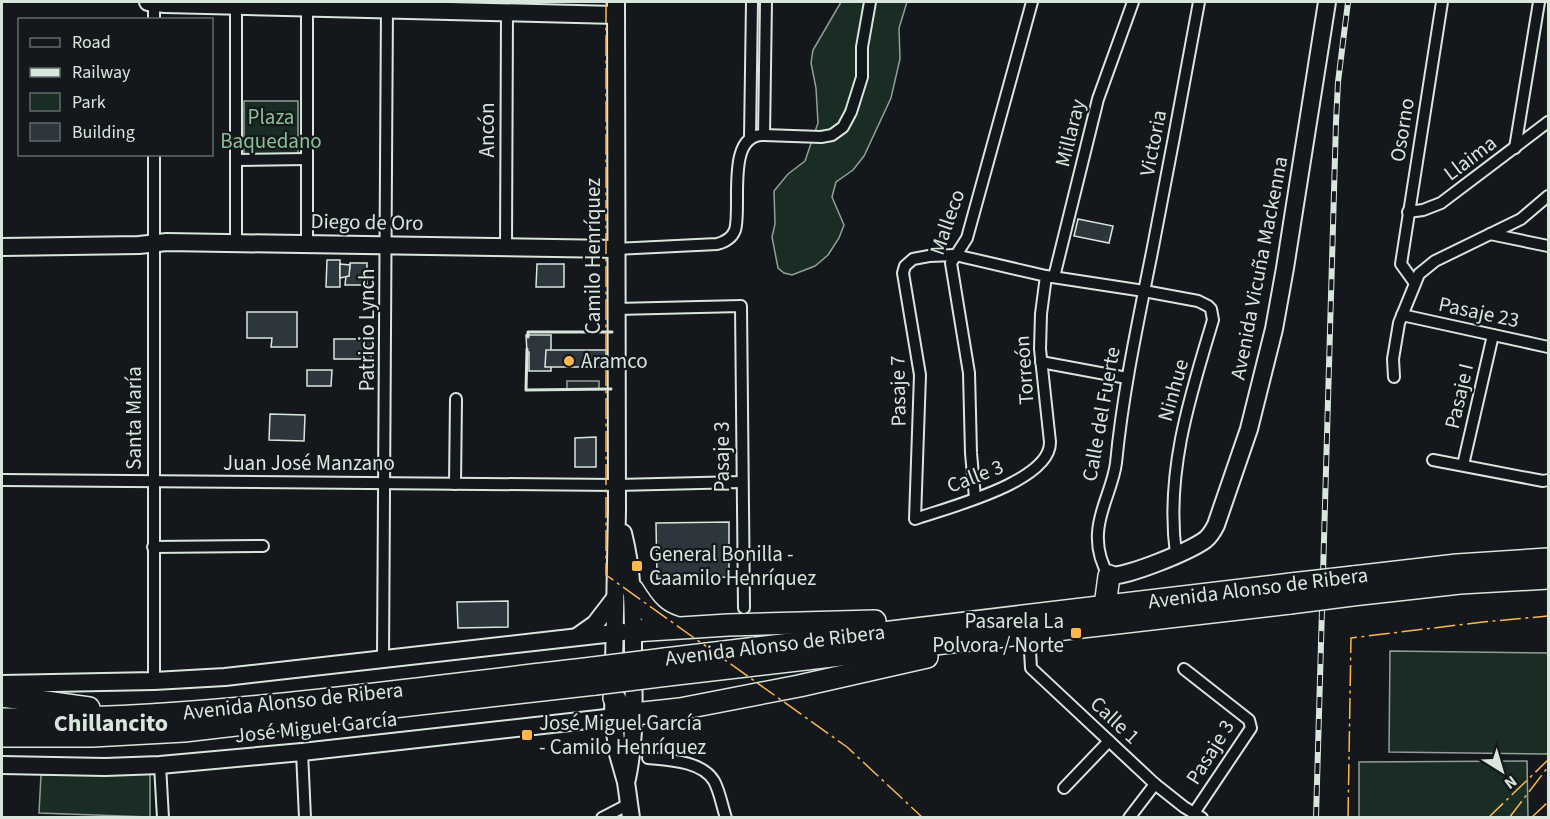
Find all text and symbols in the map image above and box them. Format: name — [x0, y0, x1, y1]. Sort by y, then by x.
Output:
legend — [18, 18, 213, 156]
text: Road — [72, 30, 111, 55]
text: Railway — [72, 60, 131, 85]
text: Park — [72, 90, 106, 115]
street label: Millaray — [1047, 96, 1093, 170]
street label: Osorno — [1382, 96, 1422, 164]
park label: Plaza Baquedano — [220, 102, 322, 156]
street label: Ancón — [472, 103, 502, 157]
street label: Victoria — [1132, 107, 1174, 179]
text: Building — [72, 120, 135, 145]
street label: Llaima — [1437, 128, 1503, 188]
street label: Avenida Vicuña Mackenna — [1223, 154, 1295, 382]
street label: Camilo Henríquez — [578, 178, 608, 334]
street label: Malleco — [922, 185, 972, 259]
street label: Diego de Oro — [310, 206, 424, 238]
street label: Patricio Lynch — [352, 269, 382, 391]
street label: Pasaje 23 — [1436, 289, 1522, 335]
street label: Torreón — [1007, 335, 1041, 405]
street label: Calle del Fuerte — [1074, 344, 1128, 484]
place label: Aramco — [581, 346, 648, 376]
marker: Aramco — [562, 354, 576, 368]
street label: Pasaje 7 — [882, 355, 914, 427]
street label: Ninhue — [1150, 355, 1196, 425]
street label: Pasaje I — [1437, 360, 1481, 432]
street label: Santa María — [119, 366, 149, 470]
street label: Pasaje 3 — [707, 421, 737, 493]
street label: Juan José Manzano — [223, 448, 395, 478]
street label: Calle 3 — [942, 452, 1008, 500]
place label: General Bonilla - Caamilo Henríquez — [649, 539, 816, 593]
marker: General Bonilla - Caamilo Henríquez — [630, 559, 644, 573]
street label: Avenida Alonso de Ribera — [1146, 560, 1370, 616]
place label: Pasarela La Polvora / Norte — [932, 606, 1064, 660]
street label: Avenida Alonso de Ribera — [663, 617, 887, 673]
marker: Pasarela La Polvora / Norte — [1069, 626, 1083, 640]
street label: Avenida Alonso de Ribera — [181, 675, 405, 727]
street label: Calle 1 — [1083, 689, 1147, 751]
street label: José Miguel García — [233, 704, 399, 750]
district label: Chillancito — [54, 706, 168, 741]
place label: José Miguel García - Camilo Henríquez — [539, 708, 706, 762]
street label: Pasaje 3 — [1178, 714, 1242, 790]
marker: José Miguel García - Camilo Henríquez — [520, 728, 534, 742]
north arrow — [1472, 741, 1532, 801]
text: N — [1500, 770, 1521, 794]

